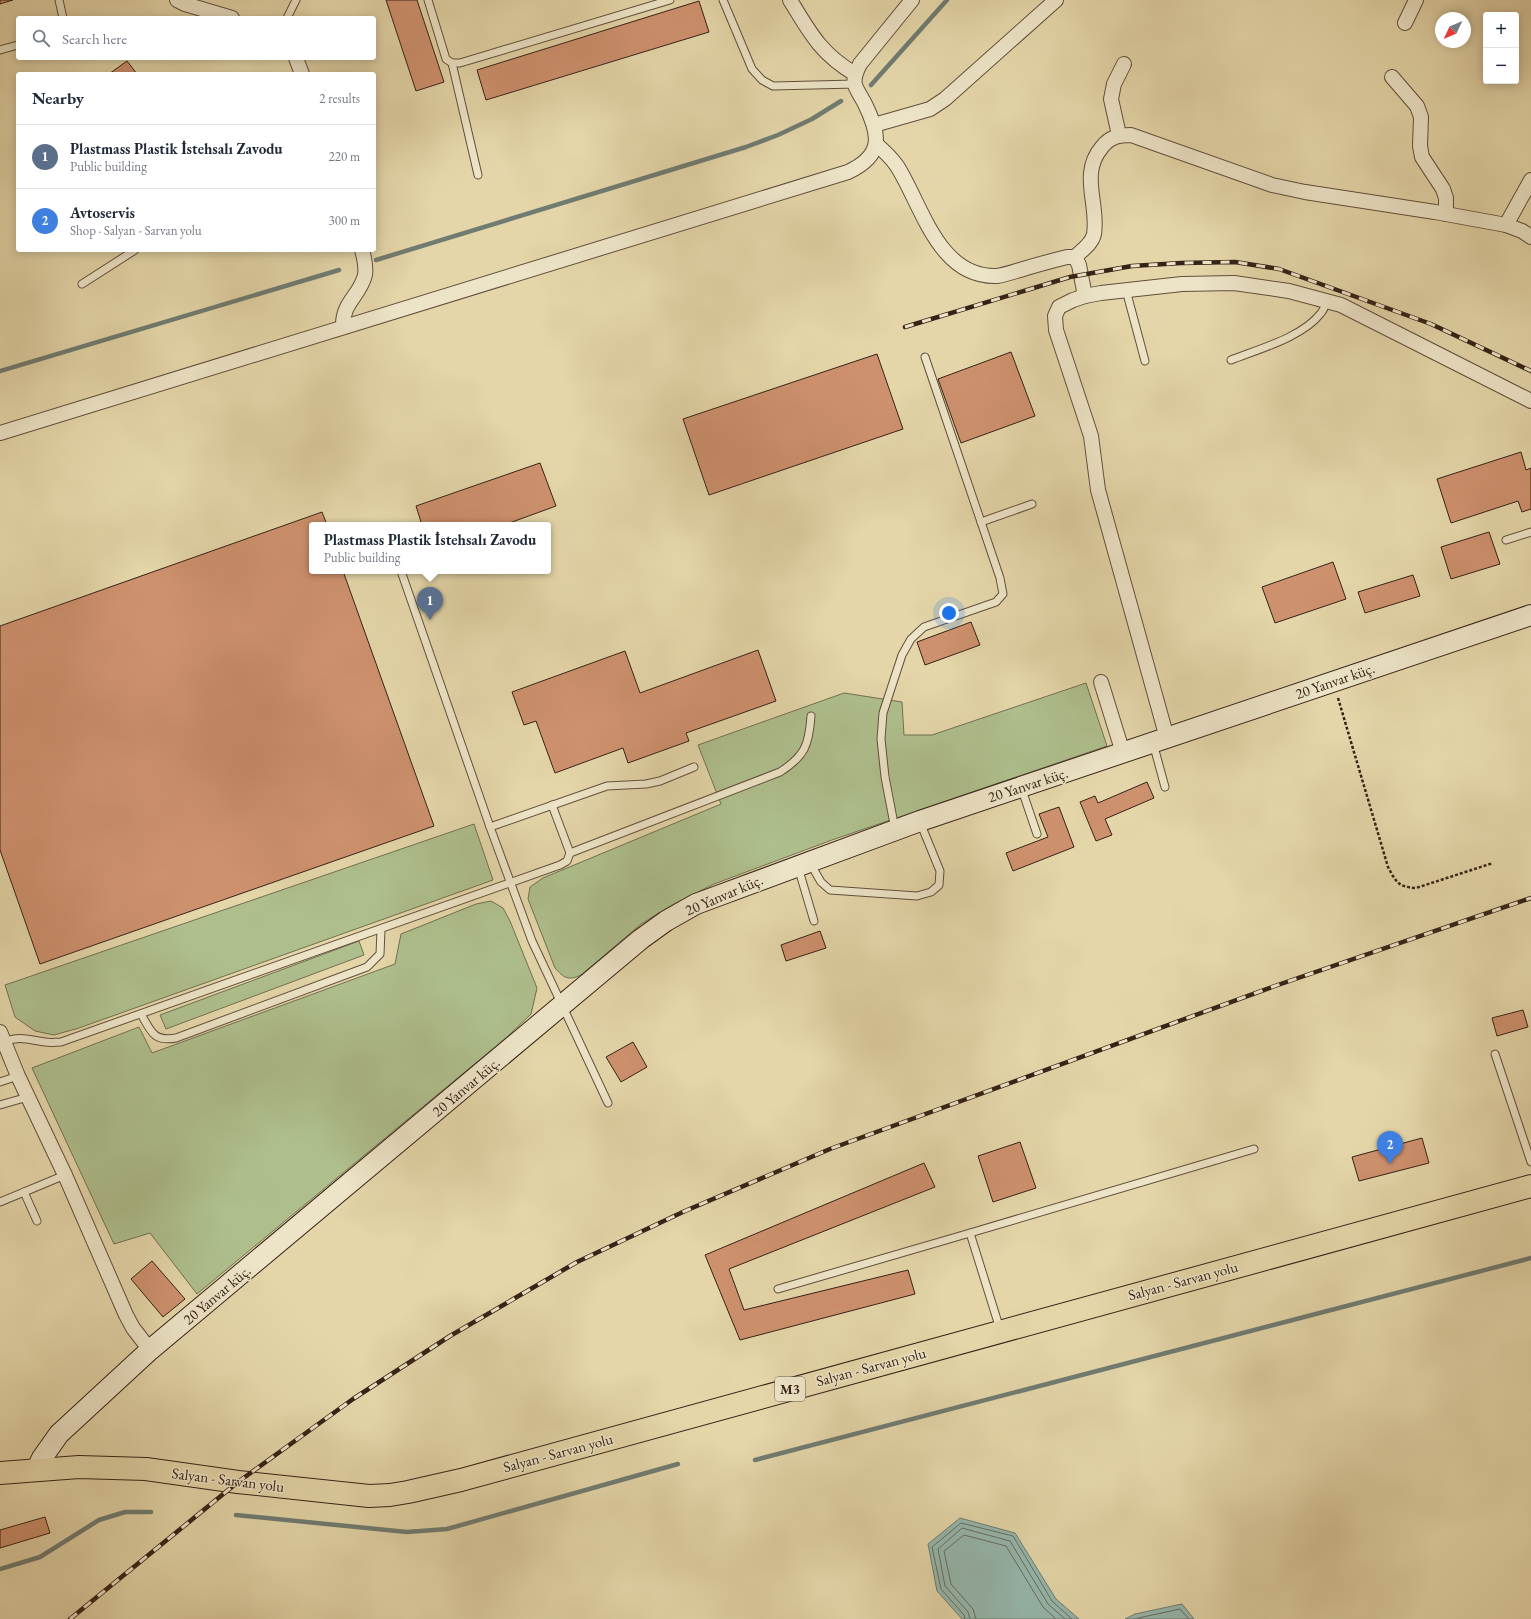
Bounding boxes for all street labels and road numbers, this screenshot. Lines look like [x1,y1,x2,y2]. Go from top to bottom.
street label: 20 Yanvar küç. [1293,658,1377,703]
street label: 20 Yanvar küç. [985,763,1070,806]
street label: 20 Yanvar küç. [682,870,766,919]
street label: 20 Yanvar küç. [428,1053,504,1121]
street label: Salyan - Sarvan yolu [1126,1257,1240,1304]
street label: 20 Yanvar küç. [179,1261,255,1329]
street label: Salyan - Sarvan yolu [814,1343,928,1390]
road number: M3 [775,1377,805,1401]
street label: Salyan - Sarvan yolu [501,1429,615,1476]
street label: Salyan - Sarvan yolu [171,1463,285,1496]

